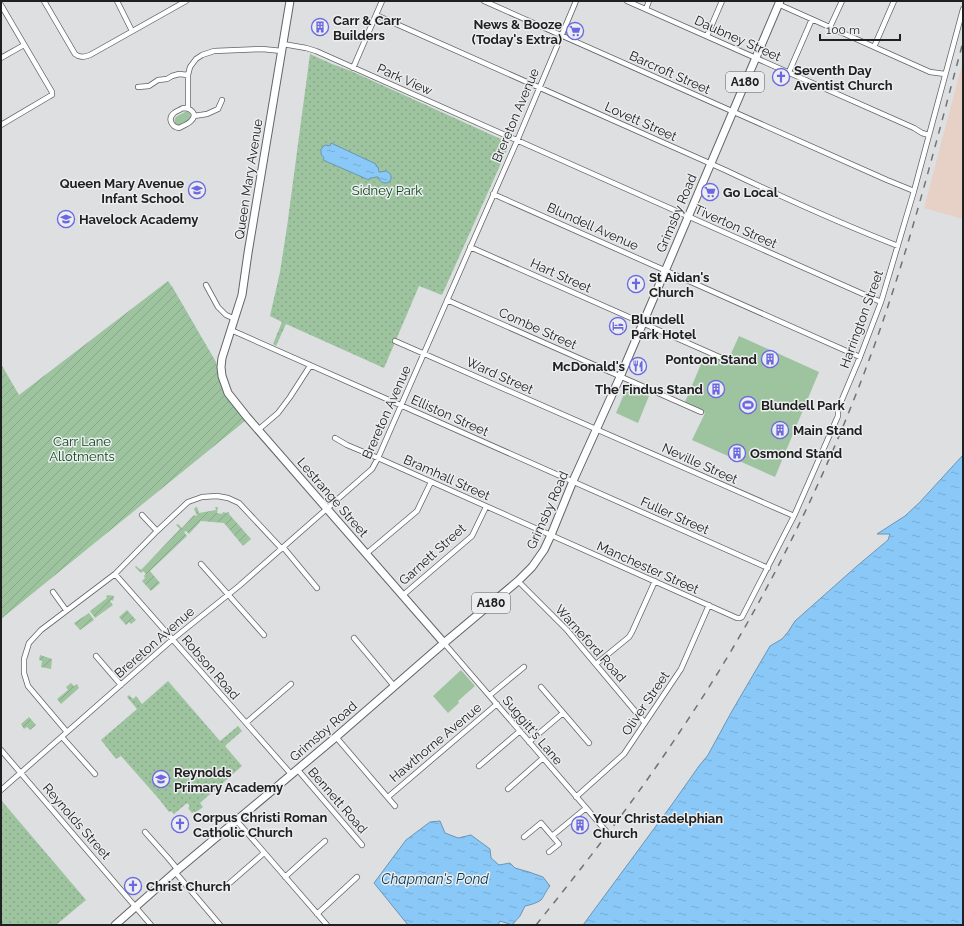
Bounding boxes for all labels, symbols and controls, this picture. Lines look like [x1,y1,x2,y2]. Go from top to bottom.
place label: Carr & Carr Builders [333,13,401,43]
street label: Daubney Street [692,13,784,65]
scale bar [820,16,900,42]
building icon: Carr & Carr Builders [310,17,330,37]
place label: News & Booze (Today's Extra) [472,17,562,47]
supermarket icon: News & Booze (Today's Extra) [565,21,585,41]
text: 100 m [826,23,860,37]
street label: Barcroft Street [627,48,713,97]
street label: Park View [375,61,435,99]
place label: Seventh Day Aventist Church [794,63,893,93]
street label: Brereton Avenue [489,66,542,164]
church icon: Seventh Day Aventist Church [771,67,791,87]
road number: A180 [726,72,764,92]
street label: Lovett Street [602,99,680,144]
street label: Queen Mary Avenue [232,117,265,240]
street label: Grimsby Road [653,172,700,255]
place label: Queen Mary Avenue Infant School [60,176,185,206]
school or university icon: Queen Mary Avenue Infant School [187,180,207,200]
supermarket icon: Go Local [700,182,720,202]
park label: Sidney Park [352,183,422,198]
place label: Go Local [723,185,779,200]
street label: Blundell Avenue [545,200,641,253]
street label: Tiverton Street [692,202,780,252]
school or university icon: Havelock Academy [56,209,76,229]
place label: Havelock Academy [79,212,198,227]
street label: Hart Street [528,255,594,296]
street label: Harrington Street [837,268,886,370]
place label: St Aidan's Church [649,270,710,300]
church icon: St Aidan's Church [626,274,646,294]
street label: Combe Street [497,305,580,353]
place label: Blundell Park Hotel [631,312,697,342]
hotel icon: Blundell Park Hotel [608,316,628,336]
building icon: Pontoon Stand [760,349,780,369]
place label: Pontoon Stand [665,352,757,367]
street label: Ward Street [464,354,536,397]
restaurant icon: McDonald's [628,356,648,376]
place label: McDonald's [552,359,626,374]
street label: Brereton Avenue [359,363,414,461]
building icon: The Findus Stand [706,379,726,399]
place label: The Findus Stand [595,382,703,397]
street label: Elliston Street [409,392,491,439]
sports icon: Blundell Park [738,395,758,415]
place label: Blundell Park [761,398,846,413]
building icon: Main Stand [770,420,790,440]
place label: Main Stand [793,423,862,438]
park label: Carr Lane Allotments [49,434,115,464]
street label: Neville Street [660,440,741,487]
building icon: Osmond Stand [727,443,747,463]
place label: Osmond Stand [750,446,842,461]
street label: Bramhall Street [401,452,493,503]
street label: Lestrange Street [294,455,371,540]
street label: Grimsby Road [524,469,571,552]
street label: Fuller Street [638,494,712,537]
street label: Garnett Street [396,520,469,588]
street label: Manchester Street [594,538,702,597]
road number: A180 [472,593,510,613]
street label: Warneford Road [552,602,629,685]
street label: Brereton Avenue [111,603,198,681]
street label: Robson Road [179,632,243,702]
street label: Oliver Street [618,668,673,738]
street label: Suggitt's Lane [500,693,566,768]
street label: Grimsby Road [287,698,360,765]
street label: Hawthorne Avenue [386,699,484,785]
street label: Bennett Road [305,764,370,836]
place label: Reynolds Primary Academy [174,765,283,795]
school or university icon: Reynolds Primary Academy [151,769,171,789]
street label: Reynolds Street [40,780,114,863]
place label: Corpus Christi Roman Catholic Church [193,810,327,840]
place label: Your Christadelphian Church [593,811,723,841]
church icon: Corpus Christi Roman Catholic Church [170,814,190,834]
building icon: Your Christadelphian Church [570,815,590,835]
water label: Chapman's Pond [381,871,489,887]
church icon: Christ Church [123,876,143,896]
place label: Christ Church [146,879,231,894]

